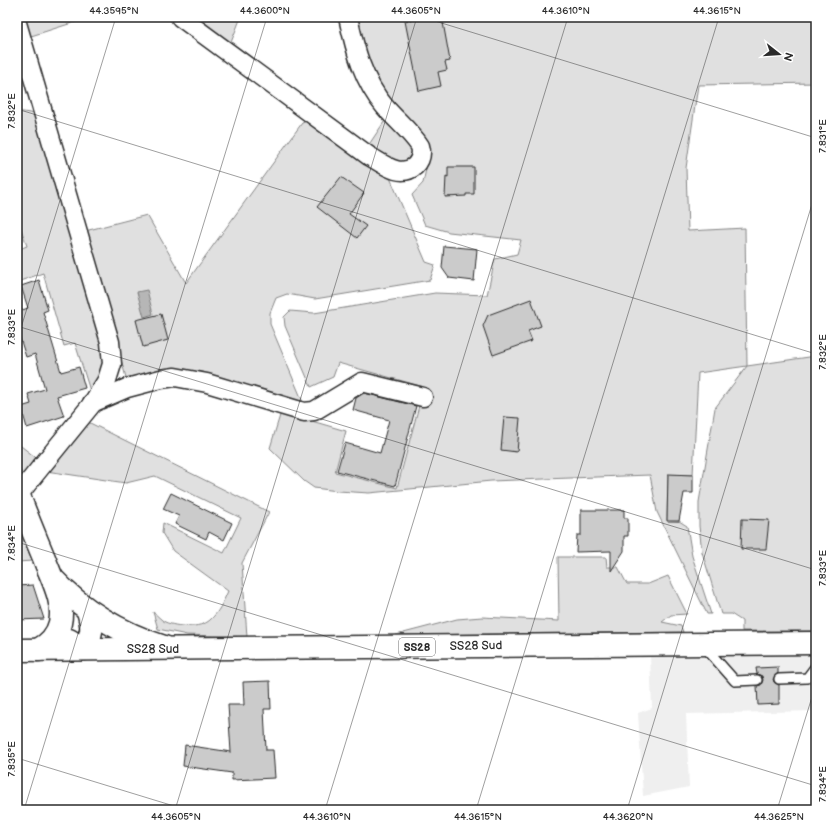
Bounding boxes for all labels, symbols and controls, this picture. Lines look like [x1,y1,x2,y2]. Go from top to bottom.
text: 44.3595°N [89,5,139,17]
text: 44.3600°N [240,5,290,17]
text: 44.3605°N [391,5,441,17]
text: 44.3610°N [542,5,590,17]
text: 44.3615°N [693,5,741,17]
north arrow [759,34,799,74]
text: N [781,51,796,63]
text: 7.832°E [6,93,18,129]
text: 7.831°E [817,119,829,153]
text: 7.833°E [6,309,18,345]
text: 7.832°E [817,334,829,370]
text: 7.834°E [6,525,18,561]
text: 7.833°E [817,550,829,586]
road number: SS28 [399,638,435,656]
street label: SS28 Sud [450,638,502,654]
street label: SS28 Sud [127,642,179,657]
text: 7.835°E [6,741,18,777]
text: 7.834°E [817,766,829,802]
text: 44.3605°N [151,811,201,823]
text: 44.3610°N [303,811,351,823]
text: 44.3615°N [454,811,502,823]
text: 44.3620°N [603,811,653,823]
text: 44.3625°N [754,811,804,823]

